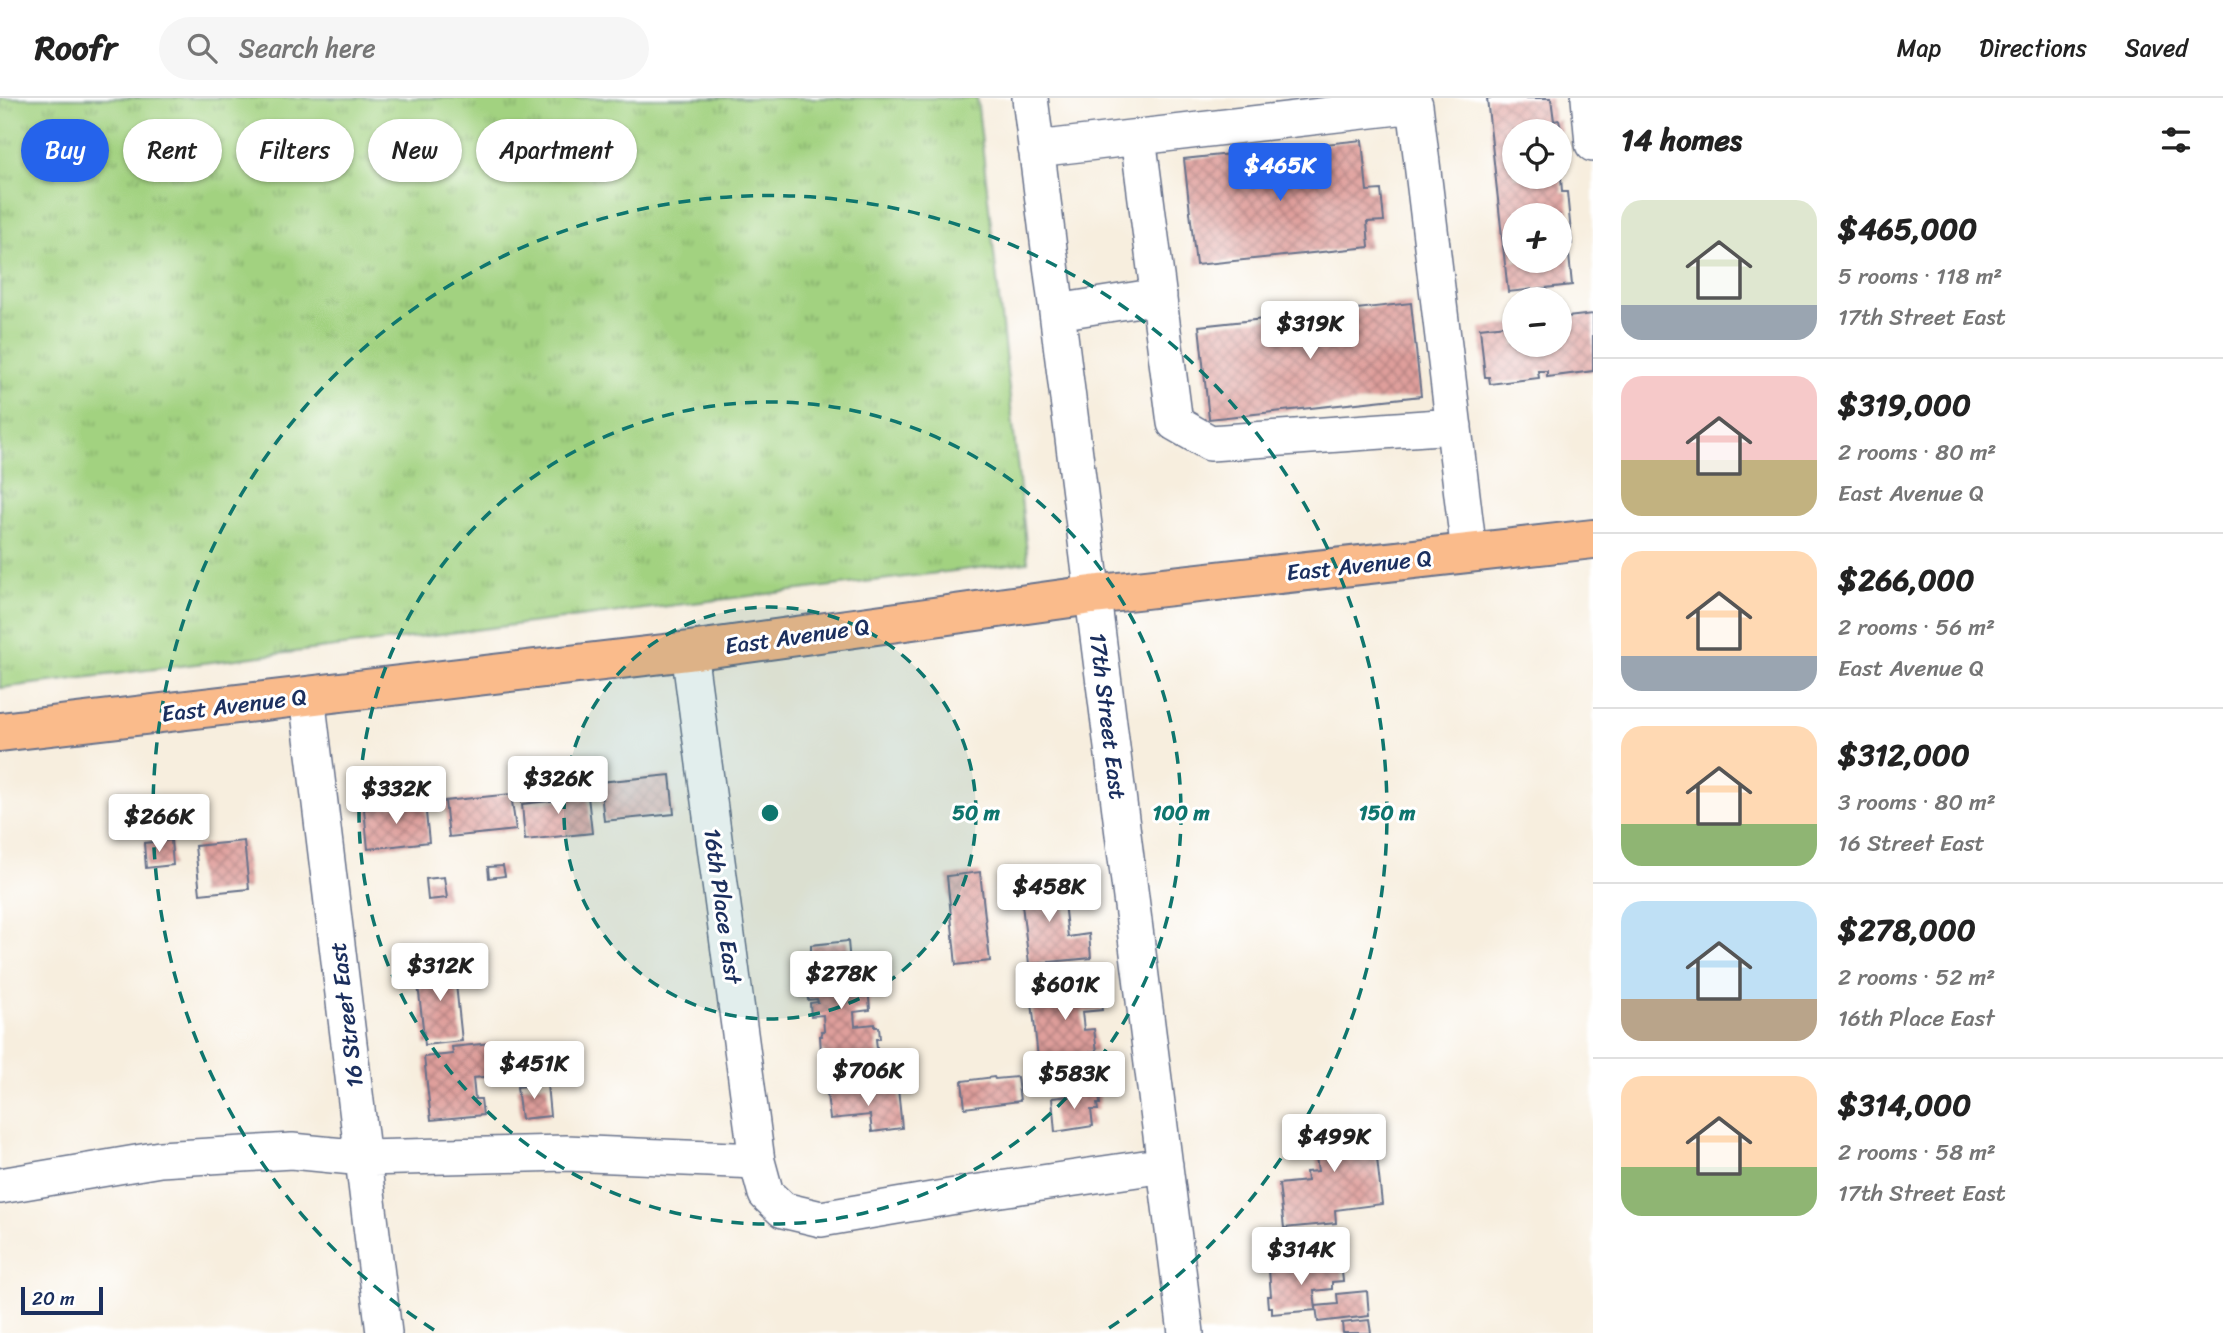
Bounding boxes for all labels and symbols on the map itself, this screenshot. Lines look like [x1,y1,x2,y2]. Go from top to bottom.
pin: $465K [1231,144,1329,203]
pin: $319K [1261,302,1359,361]
street label: East Avenue Q [1284,537,1434,594]
street label: East Avenue Q [722,606,872,667]
street label: 17th Street East [1077,630,1138,802]
street label: East Avenue Q [159,676,309,735]
pin: $326K [509,756,607,816]
pin: $332K [347,766,445,826]
pin: $266K [110,794,208,854]
text: 50 m [952,794,1001,832]
text: 100 m [1152,794,1210,832]
text: 150 m [1359,794,1416,832]
centre of rings [758,801,782,825]
street label: 16th Place East [691,826,754,988]
pin: $458K [1000,864,1098,924]
street label: 16 Street East [317,940,376,1090]
pin: $312K [391,944,489,1003]
pin: $278K [792,951,890,1011]
pin: $601K [1016,962,1114,1022]
pin: $451K [485,1042,583,1101]
pin: $706K [819,1048,917,1108]
pin: $583K [1025,1052,1123,1111]
pin: $499K [1285,1114,1383,1174]
pin: $314K [1252,1228,1350,1287]
scale bar [21,1284,103,1316]

